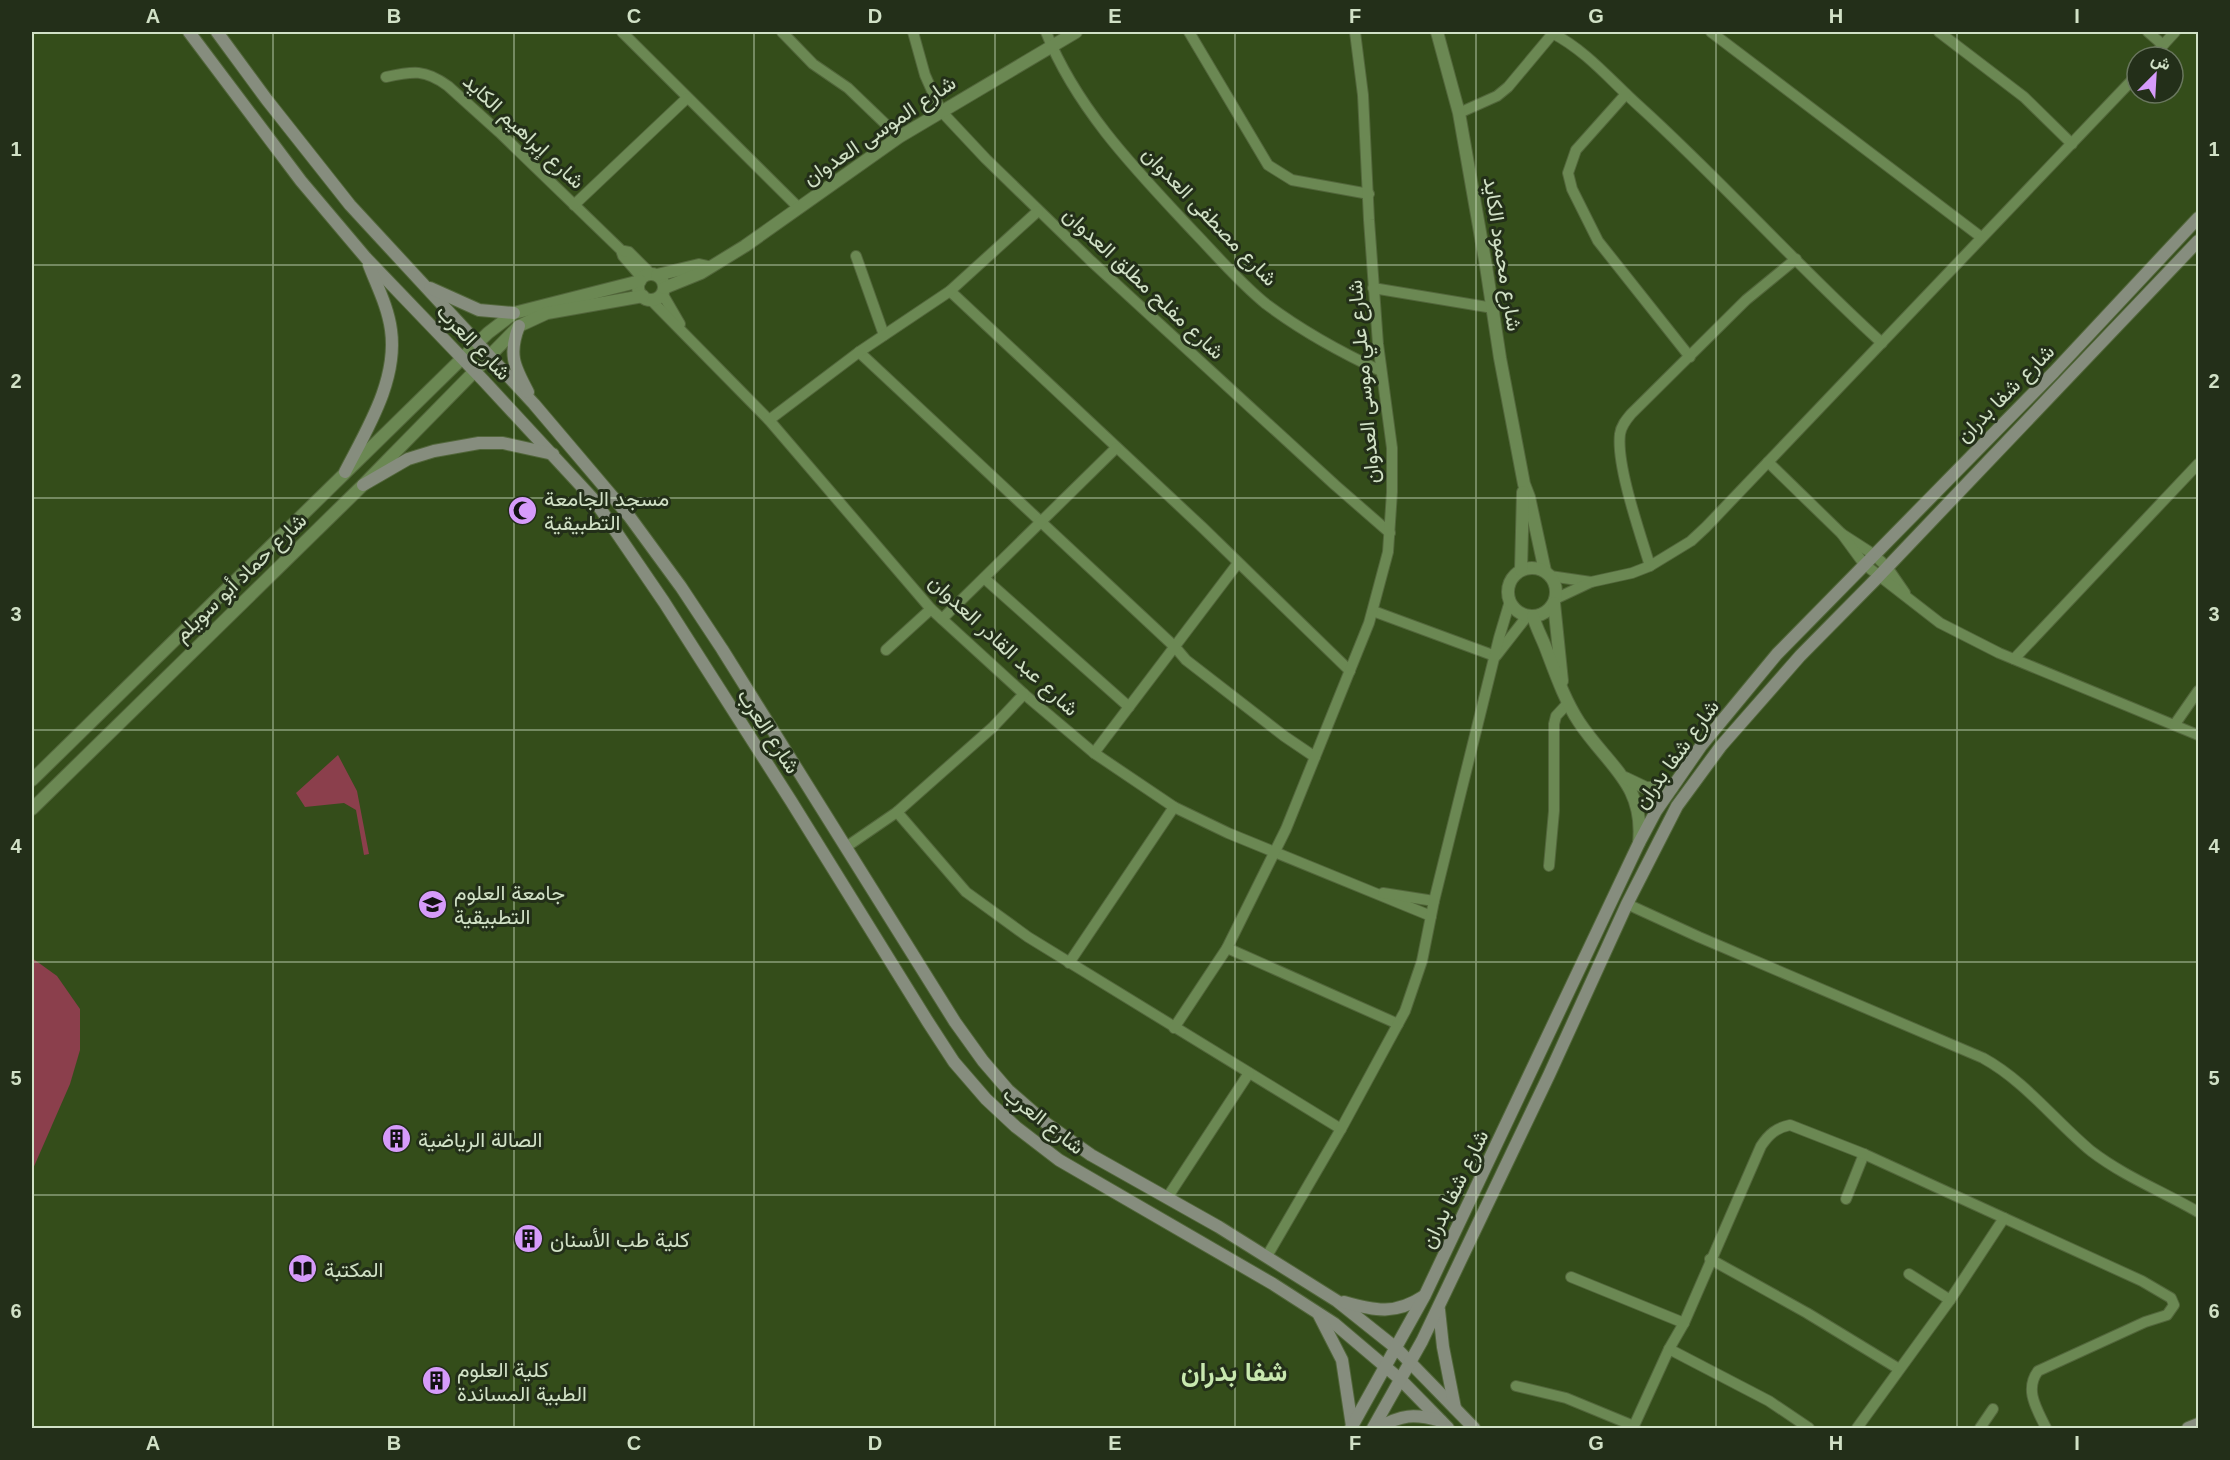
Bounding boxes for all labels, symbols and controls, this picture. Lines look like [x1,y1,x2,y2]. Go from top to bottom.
text: A [146,5,160,27]
text: B [387,5,401,27]
text: C [627,5,641,27]
text: D [868,5,882,27]
text: E [1108,5,1122,27]
text: F [1349,5,1361,27]
text: G [1588,5,1604,27]
text: H [1829,5,1843,27]
text: I [2074,5,2080,27]
north arrow [2125,45,2185,105]
text: ش [2148,50,2173,74]
street label: شارع إبراهيم الكايد [457,69,589,195]
street label: شارع الموسى العدوان [798,70,961,192]
text: 1 [10,138,22,160]
text: 1 [2208,138,2220,160]
street label: شارع مصطفى العدوان [1136,142,1282,292]
street label: شارع محمود الكايد [1476,175,1527,333]
street label: شارع مفلح مطلق العدوان [1057,202,1229,366]
street label: شارع علي موسى العدوان [1343,279,1389,485]
street label: شارع العرب [430,300,516,387]
street label: شارع شفا بدران [1951,339,2061,449]
text: 2 [10,370,22,392]
text: 2 [2208,370,2220,392]
place label: مسجد الجامعة التطبيقية [544,487,669,535]
mosque icon: مسجد الجامعة التطبيقية [507,494,539,526]
street label: شارع حماد أبو سويلم [169,508,313,648]
street label: شارع عبد القادر العدوان [923,570,1083,722]
text: 3 [10,603,22,625]
text: 3 [2208,603,2220,625]
street label: شارع العرب [731,685,805,779]
street label: شارع شفا بدران [1629,695,1726,815]
text: 4 [10,835,22,857]
text: 4 [2208,835,2220,857]
place label: جامعة العلوم التطبيقية [454,881,565,929]
school or university icon: جامعة العلوم التطبيقية [417,888,449,920]
text: 5 [10,1067,22,1089]
text: 5 [2208,1067,2220,1089]
street label: شارع العرب [997,1081,1089,1161]
building icon: الصالة الرياضية [381,1123,413,1155]
street label: شارع شفا بدران [1415,1126,1495,1253]
place label: الصالة الرياضية [418,1128,542,1153]
building icon: كلية طب الأسنان [513,1223,545,1255]
place label: كلية طب الأسنان [550,1228,690,1252]
library icon: المكتبة [287,1253,319,1285]
place label: المكتبة [324,1258,383,1282]
text: 6 [10,1300,22,1322]
text: 6 [2208,1300,2220,1322]
district label: شفا بدران [1181,1357,1287,1389]
place label: كلية العلوم الطبية المساندة [457,1358,587,1406]
building icon: كلية العلوم الطبية المساندة [420,1365,452,1397]
text: A [146,1432,160,1454]
text: B [387,1432,401,1454]
text: C [627,1432,641,1454]
text: D [868,1432,882,1454]
text: E [1108,1432,1122,1454]
text: F [1349,1432,1361,1454]
text: G [1588,1432,1604,1454]
text: H [1829,1432,1843,1454]
text: I [2074,1432,2080,1454]

